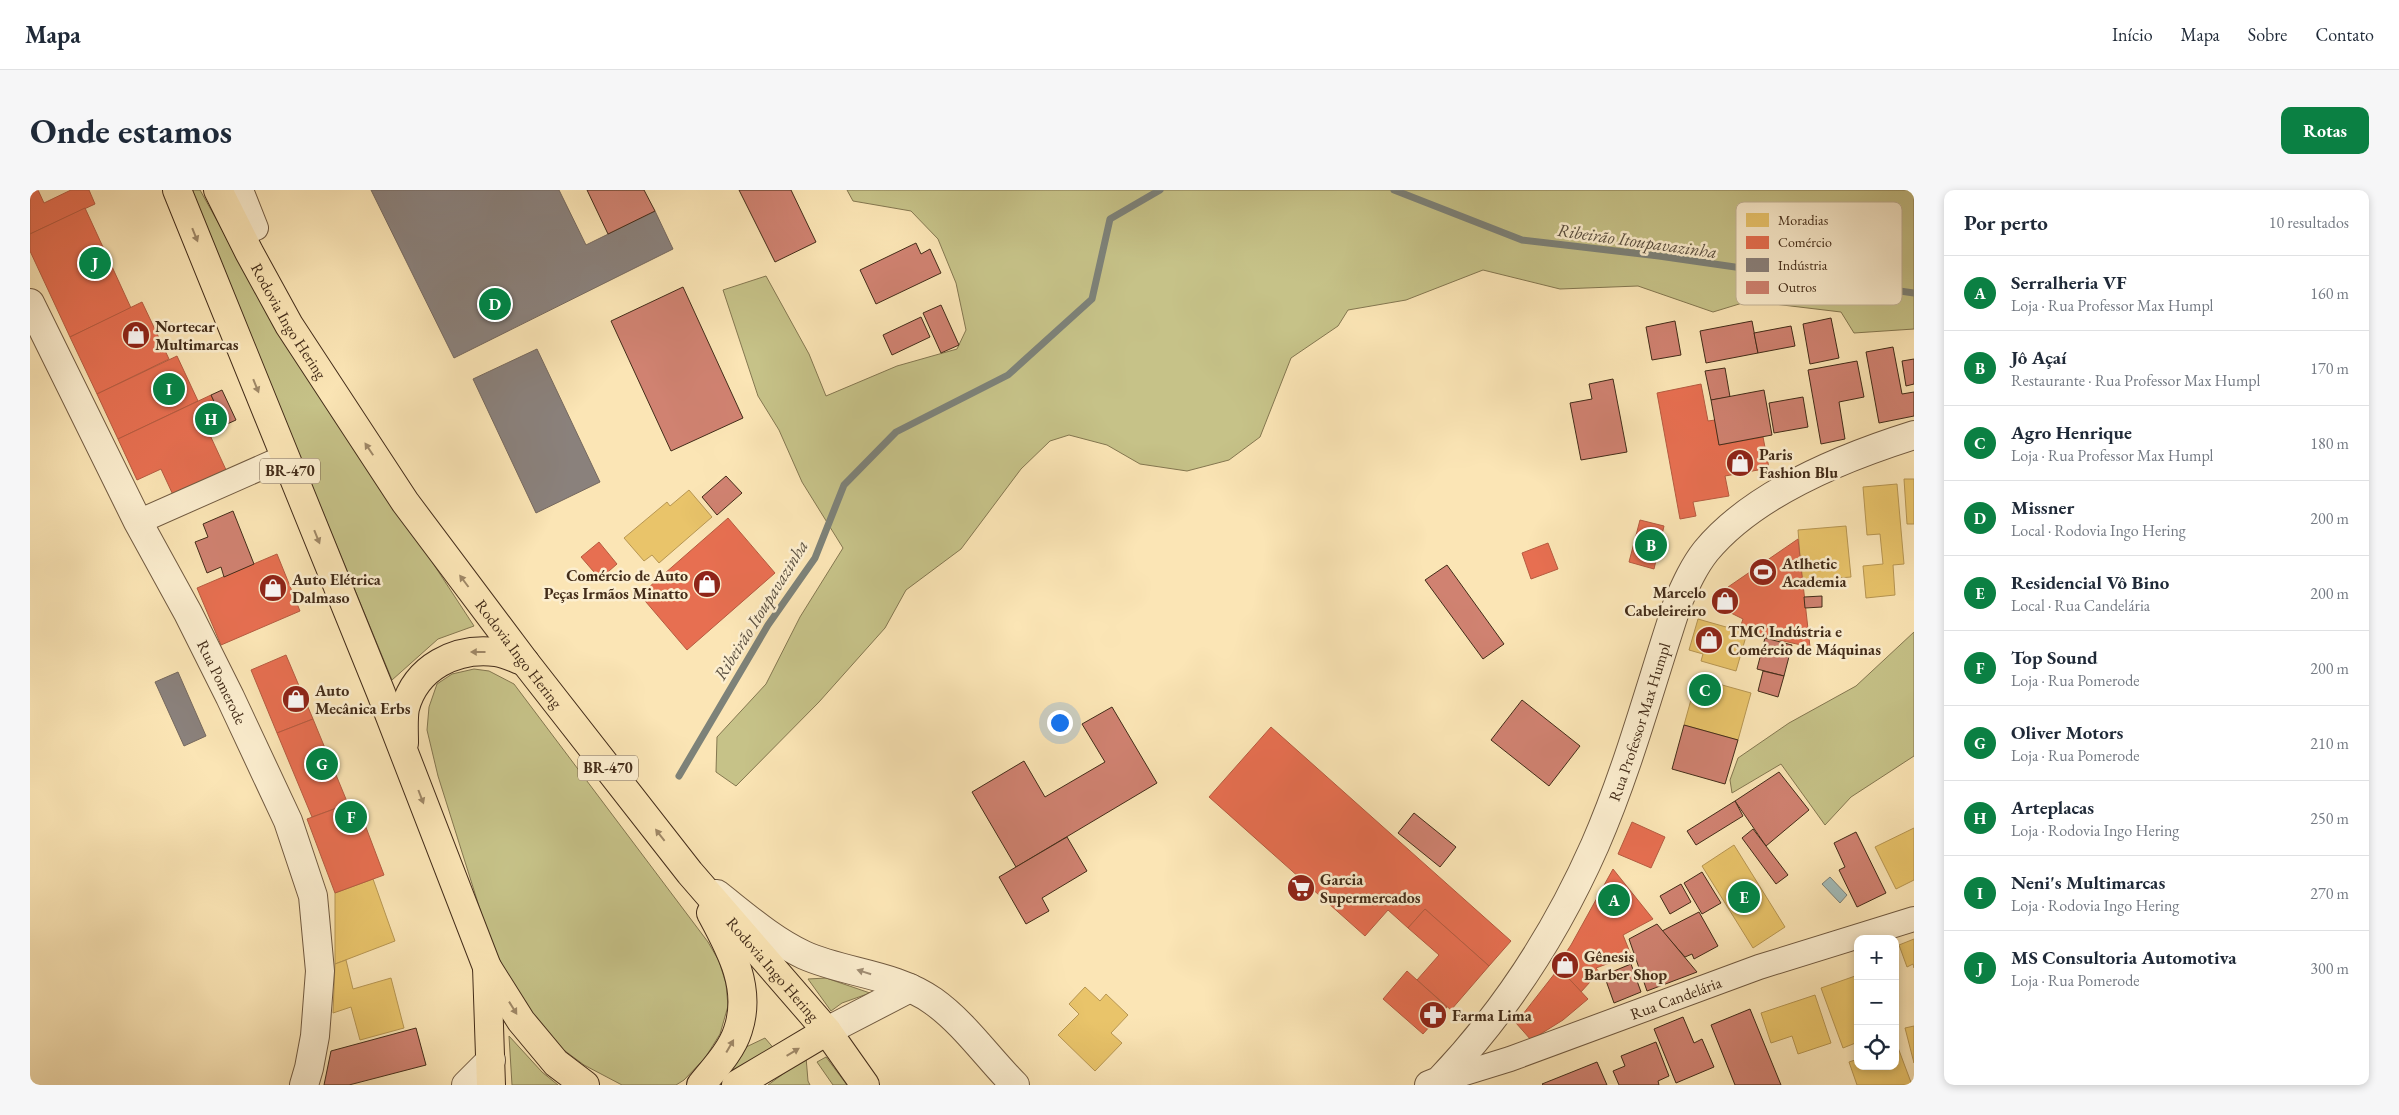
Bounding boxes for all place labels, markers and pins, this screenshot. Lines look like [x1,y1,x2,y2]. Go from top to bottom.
pin: J [79,244,111,282]
pin: D [479,285,511,323]
place label: Nortecar Multimarcas [155,316,239,355]
shop icon: Nortecar Multimarcas [121,320,151,350]
pin: I [153,370,185,408]
pin: H [195,400,227,438]
place label: Paris Fashion Blu [1759,444,1838,483]
shop icon: Paris Fashion Blu [1725,448,1755,478]
pin: B [1635,526,1667,564]
place label: Atlhetic Academia [1781,553,1847,592]
sports icon: Atlhetic Academia [1748,557,1778,587]
place label: Comércio de Auto Peças Irmãos Minatto [544,565,688,604]
place label: Auto Elétrica Dalmaso [291,569,382,608]
shop icon: Comércio de Auto Peças Irmãos Minatto [692,569,722,599]
shop icon: Auto Elétrica Dalmaso [258,573,288,603]
place label: Marcelo Cabeleireiro [1625,582,1706,621]
shop icon: Marcelo Cabeleireiro [1710,586,1740,616]
place label: TMC Indústria e Comércio de Máquinas [1728,621,1881,660]
shop icon: TMC Indústria e Comércio de Máquinas [1694,625,1724,655]
pin: C [1689,671,1721,709]
place label: Auto Mecânica Erbs [314,680,411,719]
shop icon: Auto Mecânica Erbs [281,684,311,714]
pin: G [306,745,338,783]
pin: F [335,798,367,836]
place label: Garcia Supermercados [1320,869,1421,908]
supermarket icon: Garcia Supermercados [1286,873,1316,903]
pin: E [1728,878,1760,916]
pin: A [1598,881,1630,919]
place label: Gênesis Barber Shop [1584,946,1667,985]
shop icon: Gênesis Barber Shop [1550,950,1580,980]
pharmacy icon: Farma Lima [1418,1000,1448,1030]
place label: Farma Lima [1452,1005,1533,1026]

